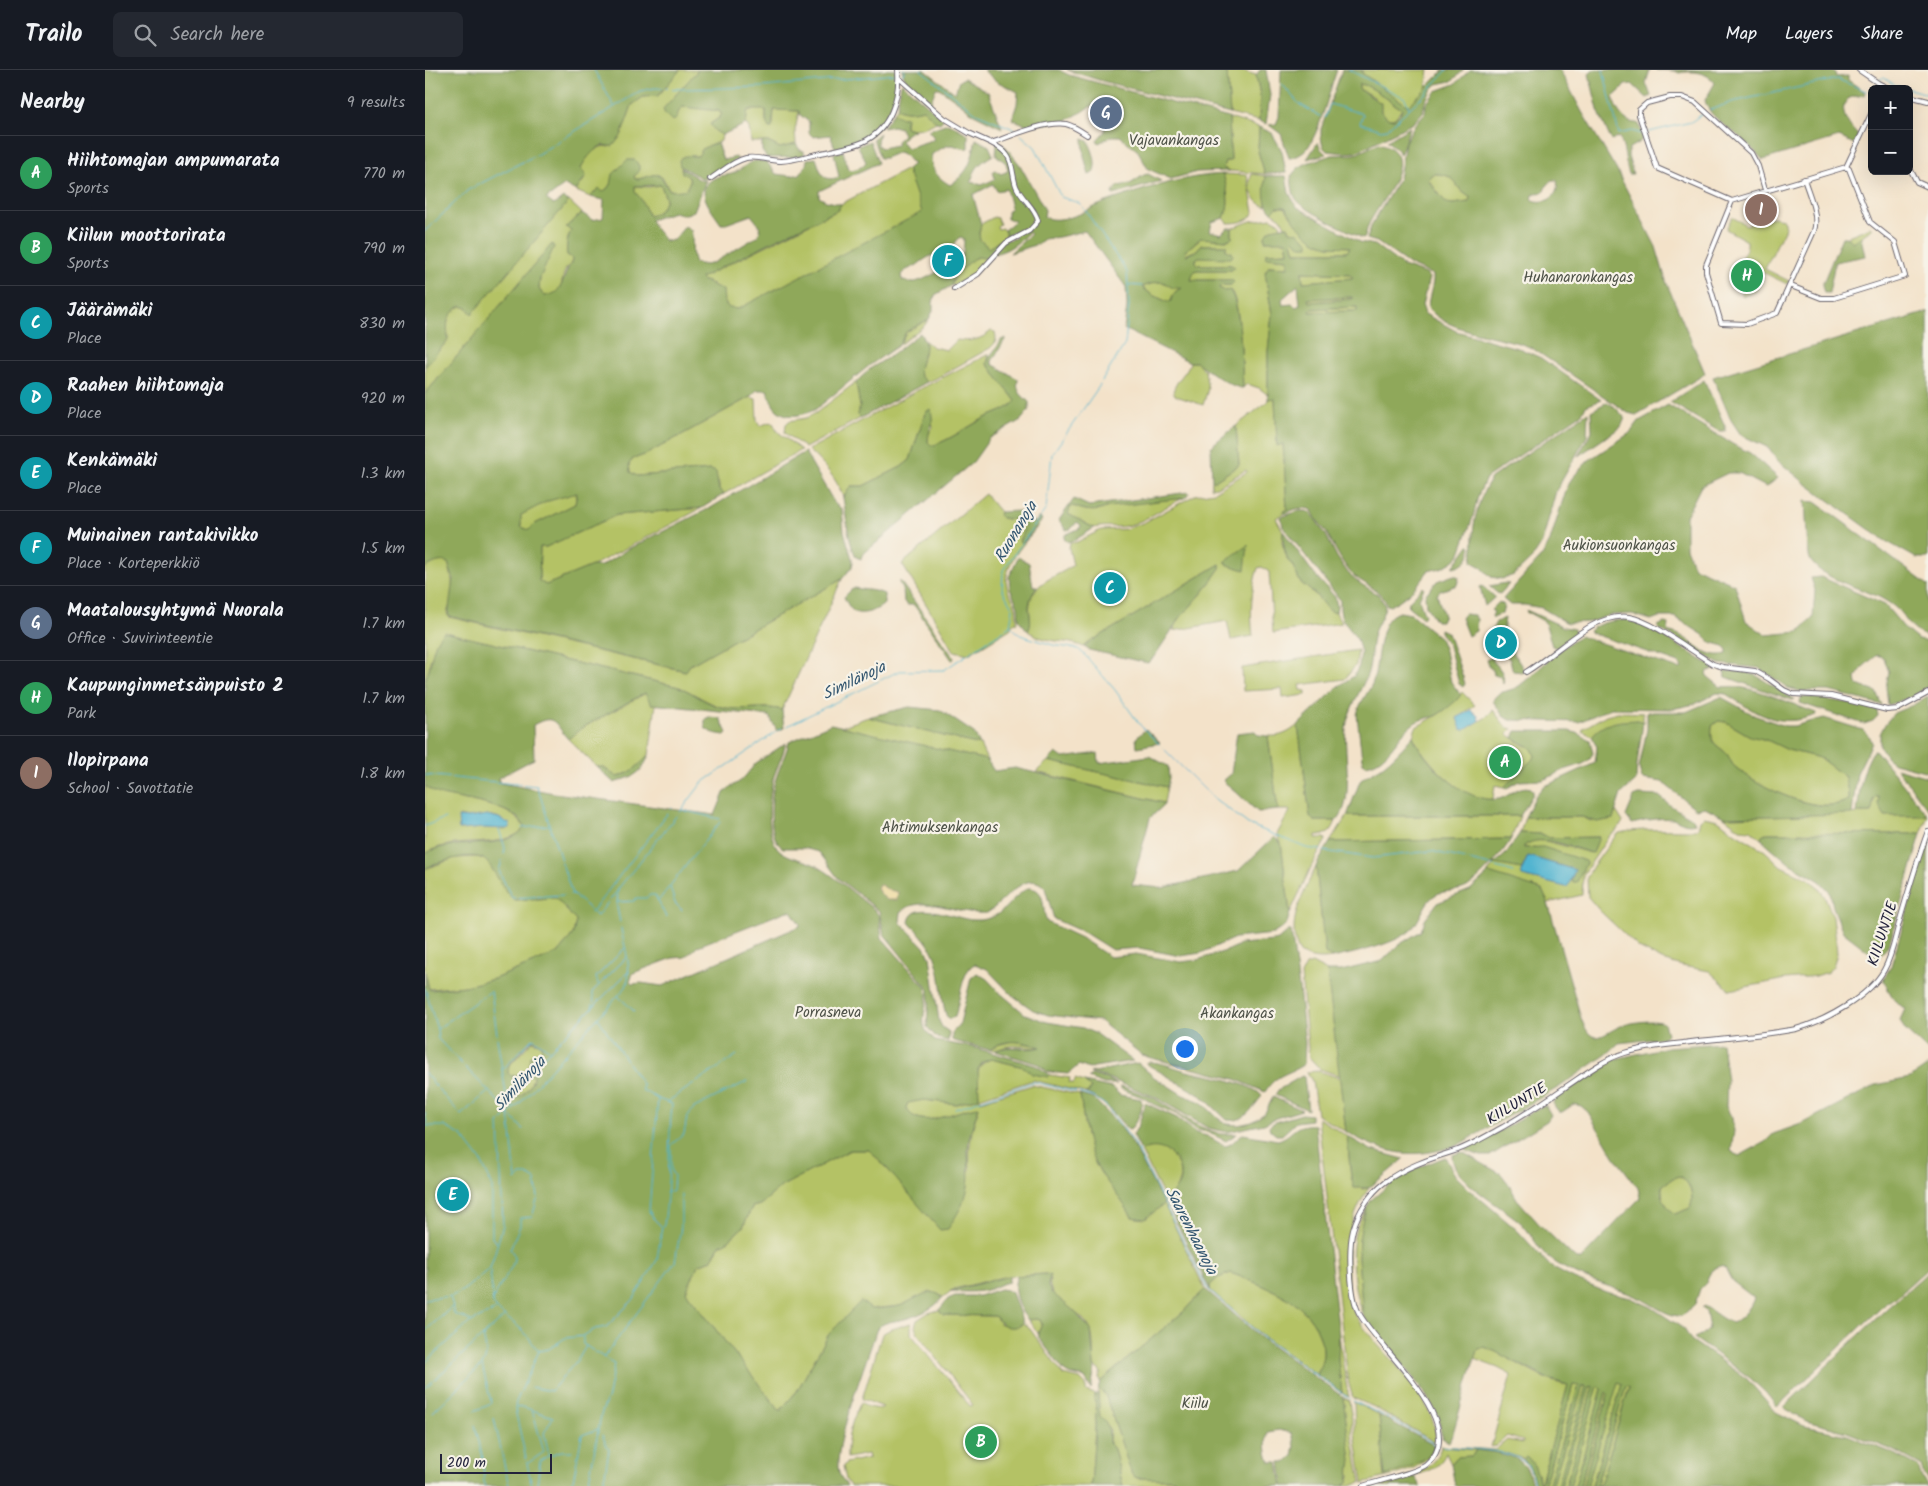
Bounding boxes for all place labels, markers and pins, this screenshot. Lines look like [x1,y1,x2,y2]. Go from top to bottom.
pin: G [1090,94,1122,132]
pin: I [1745,191,1777,229]
pin: F [932,242,964,280]
pin: H [1731,257,1763,295]
pin: C [1094,569,1126,607]
pin: D [1485,624,1517,662]
pin: A [1489,743,1521,781]
pin: E [437,1176,469,1214]
pin: B [965,1423,997,1461]

